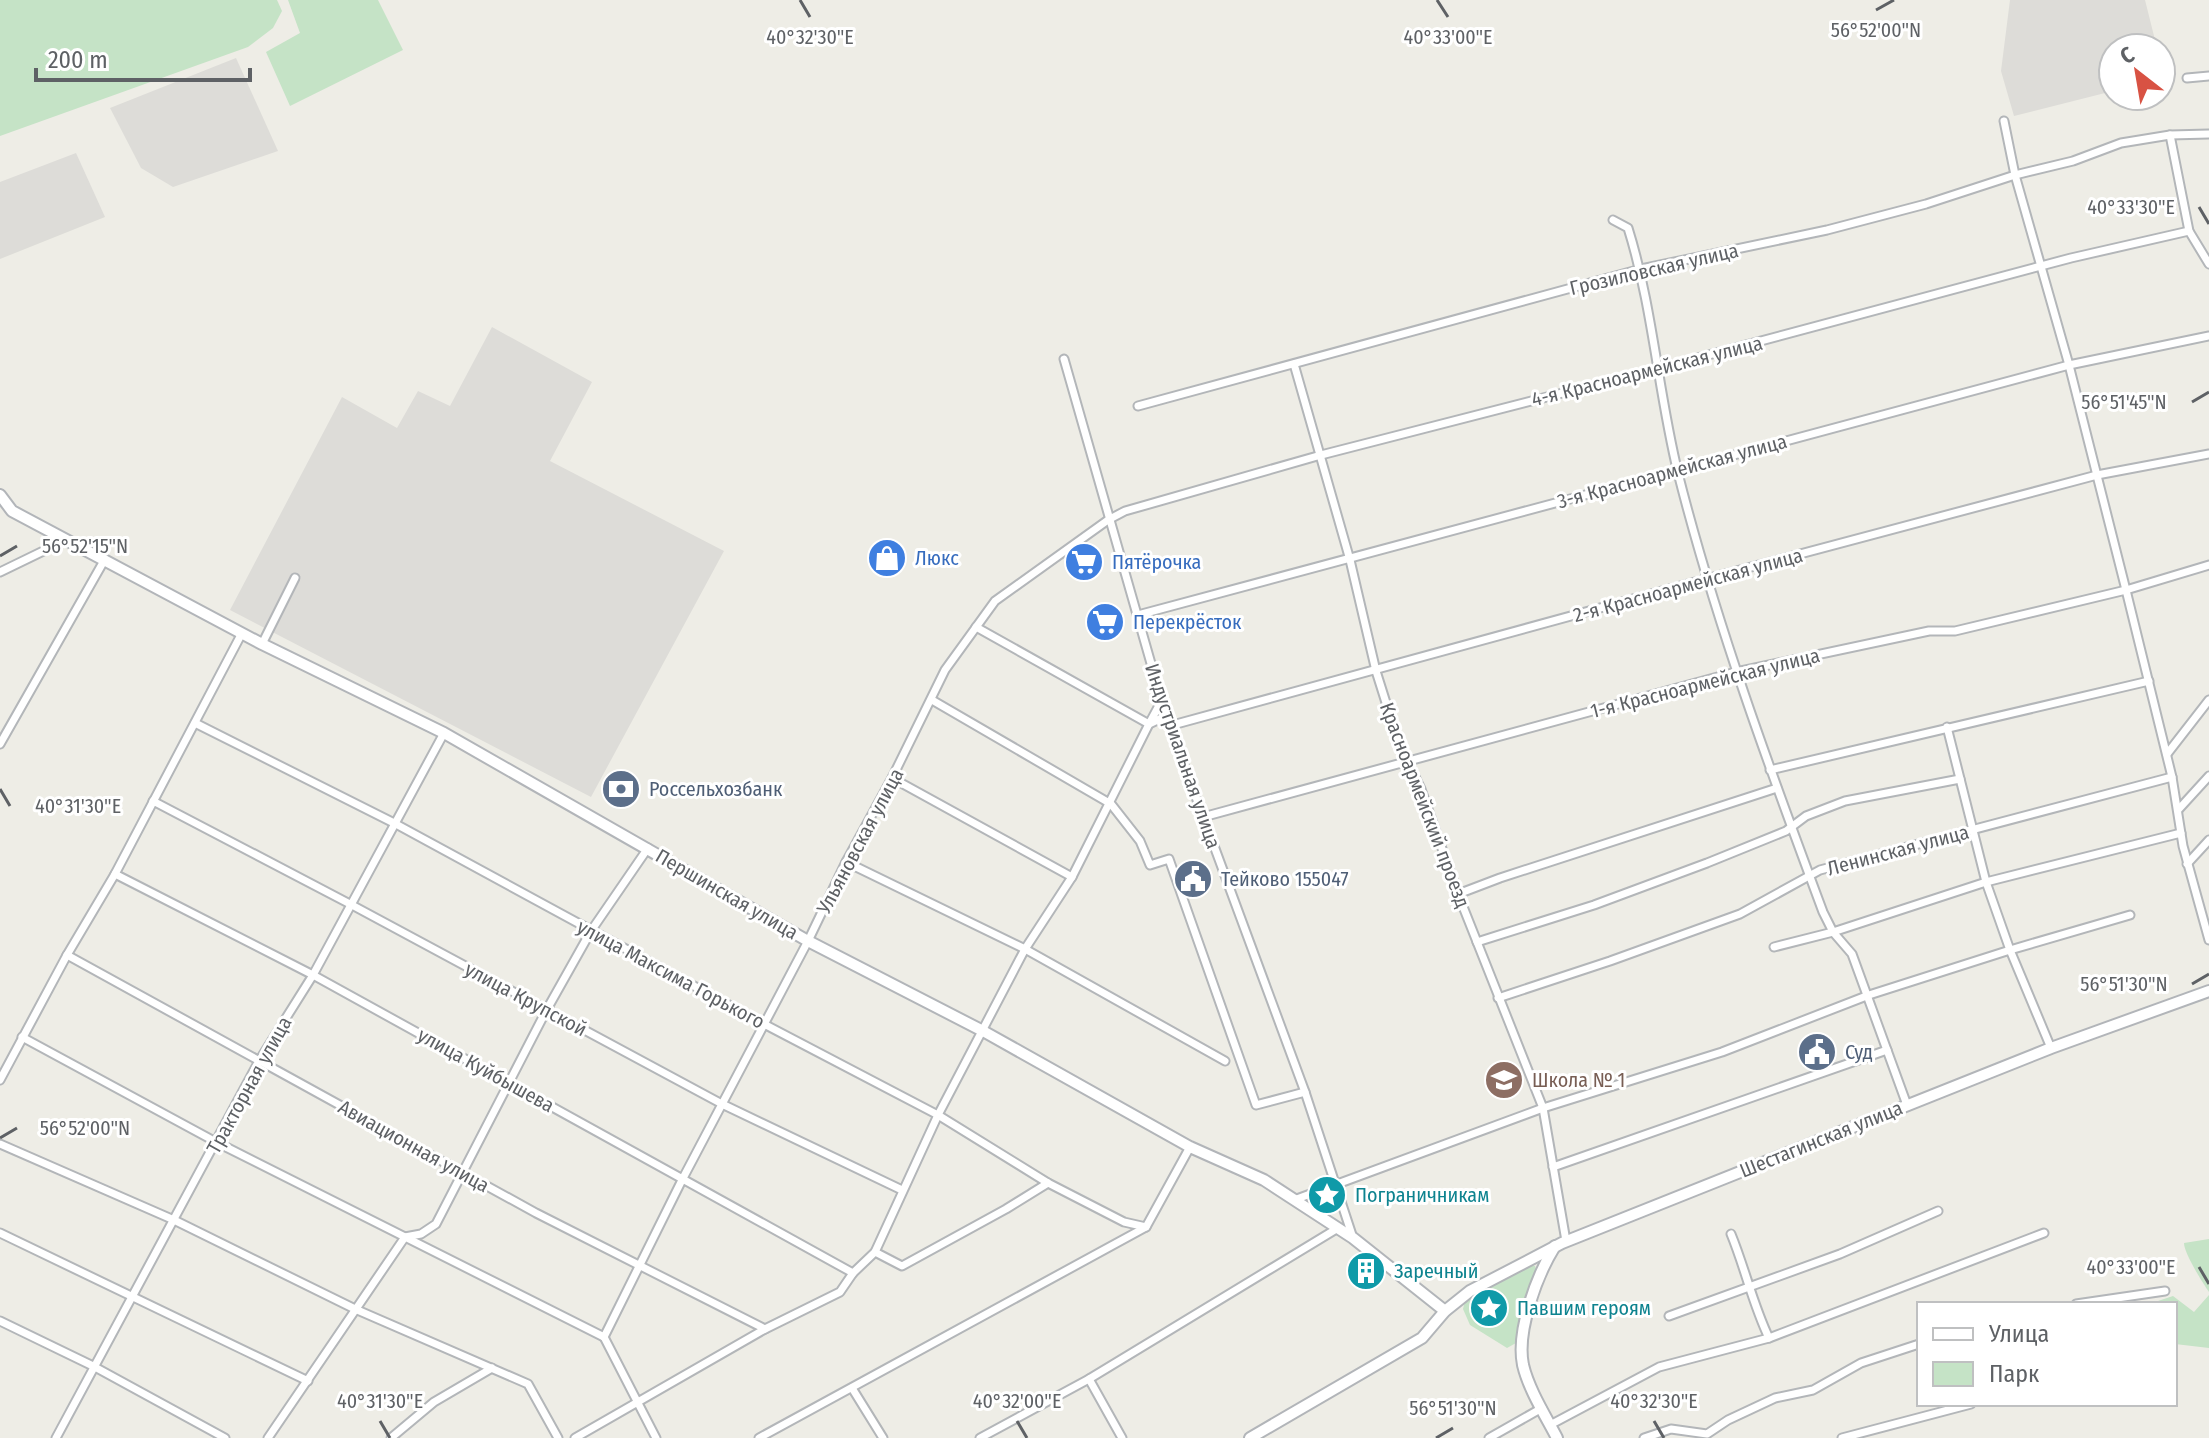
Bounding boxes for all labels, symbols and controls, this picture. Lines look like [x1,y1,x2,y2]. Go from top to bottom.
text: 56°52'00"N [1831,18,1921,42]
text: 40°32'30"E [766,25,854,49]
text: 40°33'00"E [1404,25,1492,49]
scale bar [36,32,250,82]
north arrow [2097,32,2177,112]
text: С [2115,41,2139,70]
text: 200 m [48,46,108,74]
text: 40°33'30"E [2087,195,2175,219]
street label: Грозиловская улица [1567,238,1741,300]
street label: 4-я Красноармейская улица [1529,331,1765,411]
text: 56°51'45"N [2081,390,2167,414]
street label: 3-я Красноармейская улица [1555,429,1789,513]
text: 56°52'15"N [42,534,128,558]
shop icon: Люкс [866,537,908,579]
supermarket icon: Пятёрочка [1063,541,1105,583]
street label: 2-я Красноармейская улица [1571,543,1805,627]
place label: Люкс [915,546,959,570]
place label: Пятёрочка [1112,550,1201,574]
supermarket icon: Перекрёсток [1084,601,1126,643]
place label: Перекрёсток [1133,610,1242,634]
street label: 1-я Красноармейская улица [1588,643,1822,723]
street label: Индустриальная улица [1140,660,1226,852]
street label: Красноармейский проезд [1375,699,1475,911]
street label: Ульяновская улица [811,764,909,919]
bank icon: Россельхозбанк [600,768,642,810]
place label: Россельхозбанк [649,777,783,801]
text: 40°31'30"E [35,794,121,818]
street label: Ленинская улица [1824,820,1972,880]
street label: Першинская улица [652,843,802,945]
public building icon: Тейково 155047 [1172,858,1214,900]
place label: Тейково 155047 [1221,867,1349,891]
street label: улица Максима Горького [573,914,769,1034]
street label: улица Крупской [461,957,591,1041]
text: 56°51'30"N [2080,972,2168,996]
street label: Тракторная улица [201,1012,297,1158]
street label: улица Куйбышева [413,1023,559,1117]
public building icon: Суд [1796,1031,1838,1073]
place label: Суд [1845,1040,1873,1064]
school or university icon: Школа № 1 [1483,1059,1525,1101]
place label: Школа № 1 [1532,1068,1625,1092]
street label: Авиационная улица [334,1095,494,1197]
street label: Шестагинская улица [1736,1095,1906,1183]
text: 56°52'00"N [40,1116,130,1140]
place icon: Пограничникам [1306,1174,1348,1216]
place label: Пограничникам [1355,1183,1489,1207]
building icon: Заречный [1345,1250,1387,1292]
text: 40°33'00"E [2087,1255,2175,1279]
place label: Заречный [1394,1259,1478,1283]
place icon: Павшим героям [1468,1287,1510,1329]
place label: Павшим героям [1517,1296,1651,1320]
legend [1917,1302,2177,1406]
text: Улица [1988,1320,2049,1348]
text: Парк [1989,1360,2040,1388]
text: 40°31'30"E [337,1389,423,1413]
text: 40°32'00"E [973,1389,1061,1413]
text: 40°32'30"E [1610,1389,1698,1413]
text: 56°51'30"N [1409,1396,1497,1420]

